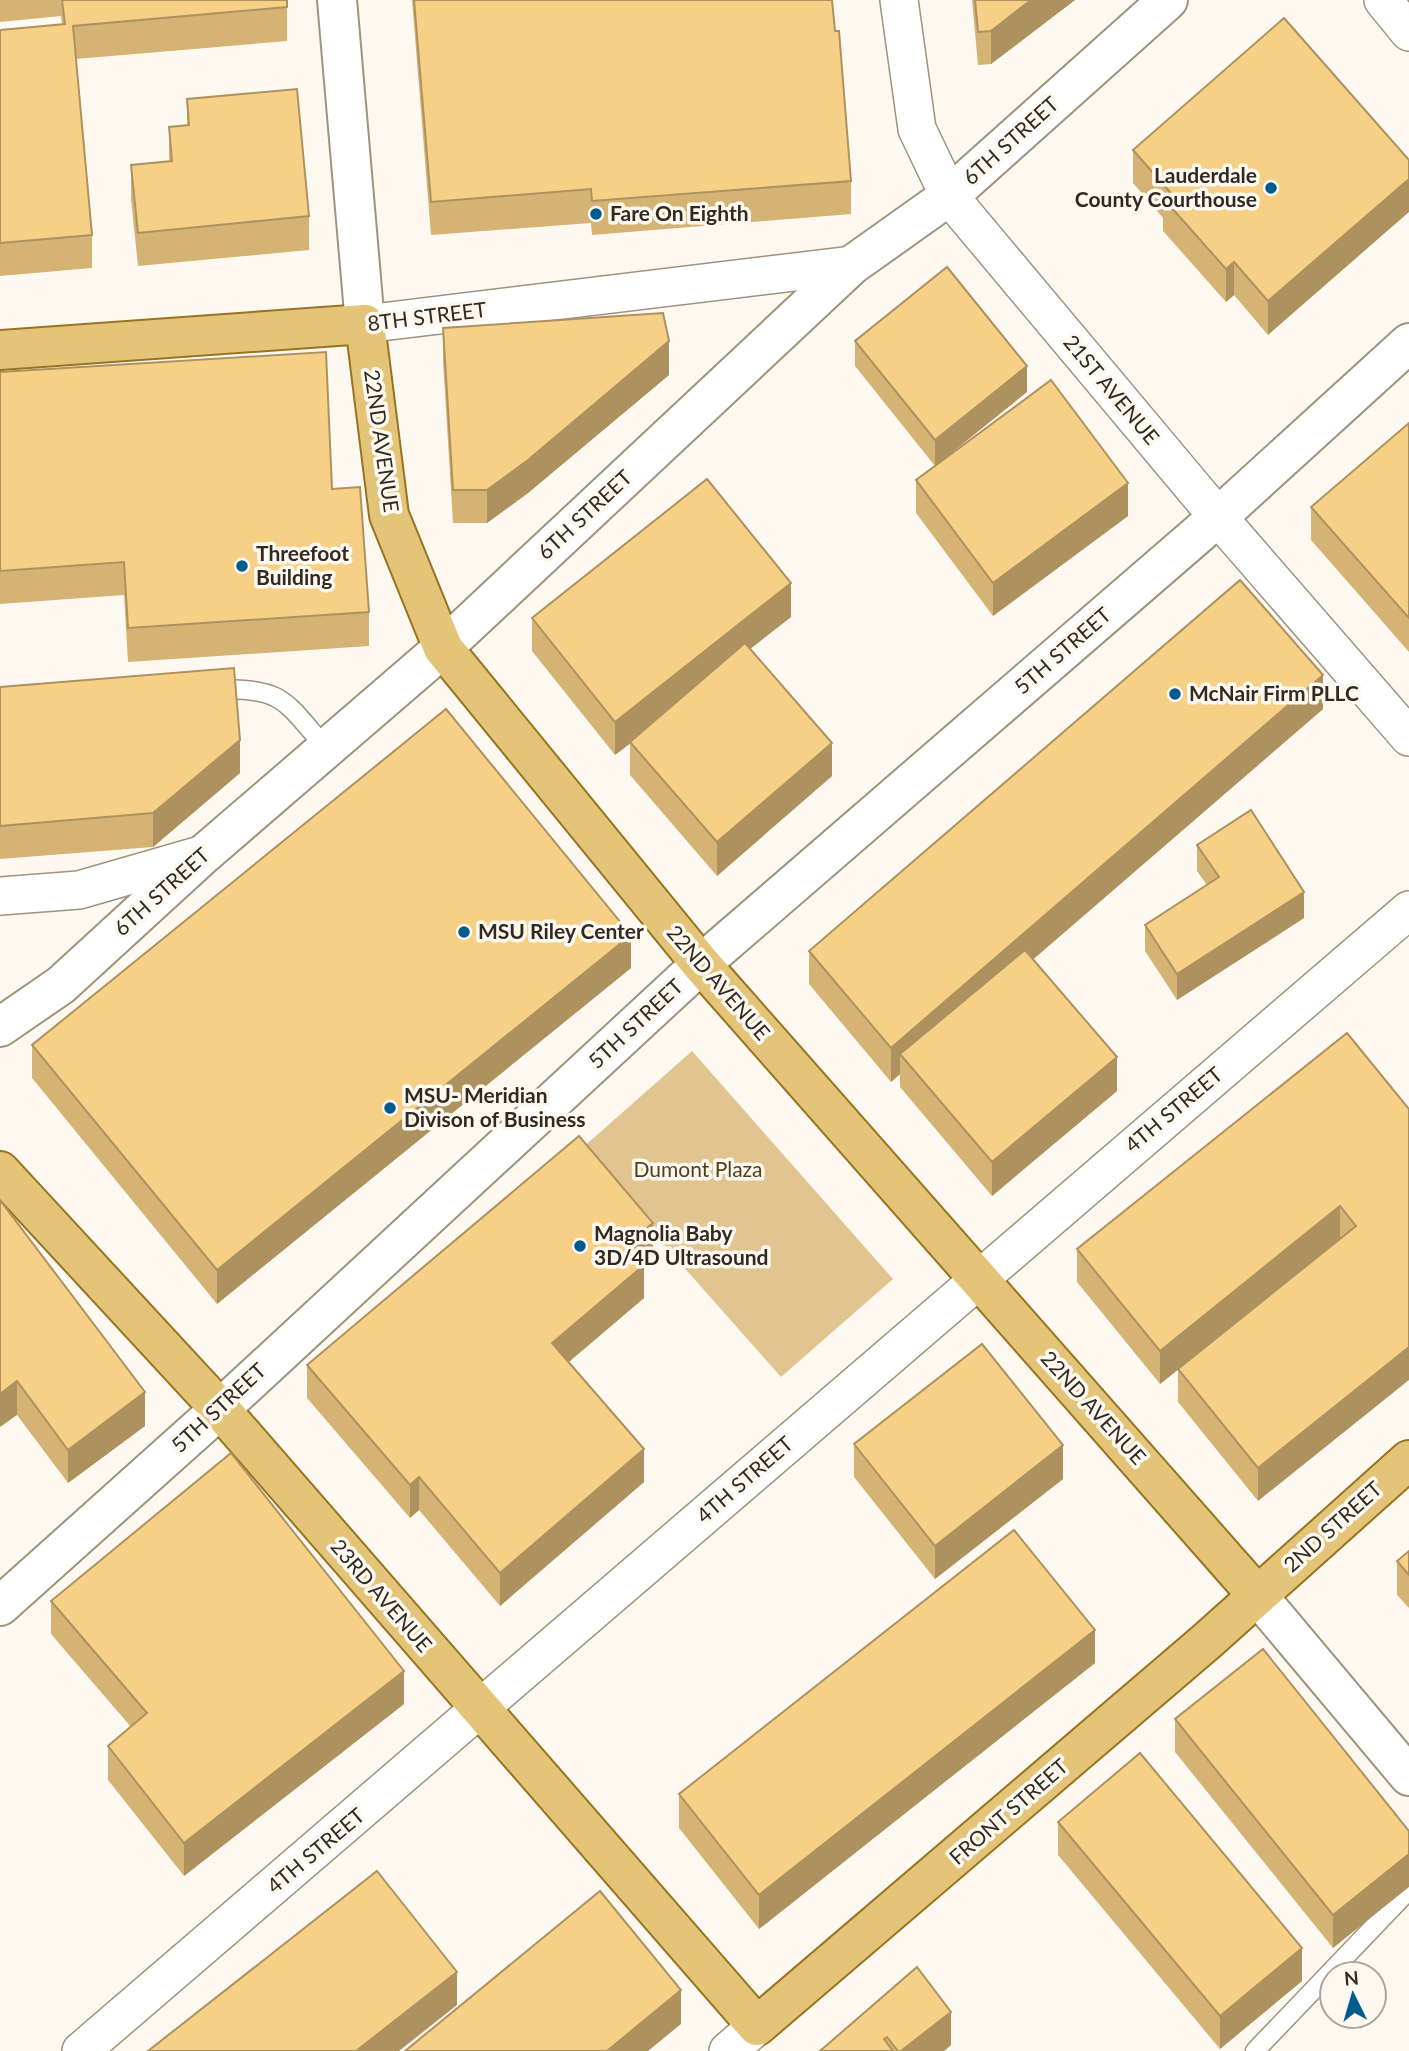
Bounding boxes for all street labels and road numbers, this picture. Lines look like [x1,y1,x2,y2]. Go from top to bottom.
street label: 6TH STREET [957,90,1063,189]
street label: 8TH STREET [366,296,488,335]
street label: 21ST AVENUE [1059,329,1165,449]
street label: 22ND AVENUE [360,368,405,514]
street label: 6TH STREET [532,464,637,564]
street label: 5TH STREET [1009,601,1116,699]
street label: 6TH STREET [108,841,214,940]
street label: 22ND AVENUE [662,919,776,1045]
street label: 5TH STREET [583,973,688,1073]
street label: 4TH STREET [1119,1060,1227,1157]
street label: 22ND AVENUE [1037,1345,1152,1469]
street label: 5TH STREET [166,1357,271,1457]
street label: 4TH STREET [691,1430,798,1528]
street label: 2ND STREET [1278,1475,1387,1576]
street label: 23RD AVENUE [326,1534,438,1657]
street label: FRONT STREET [944,1752,1073,1869]
street label: 4TH STREET [261,1801,369,1898]

